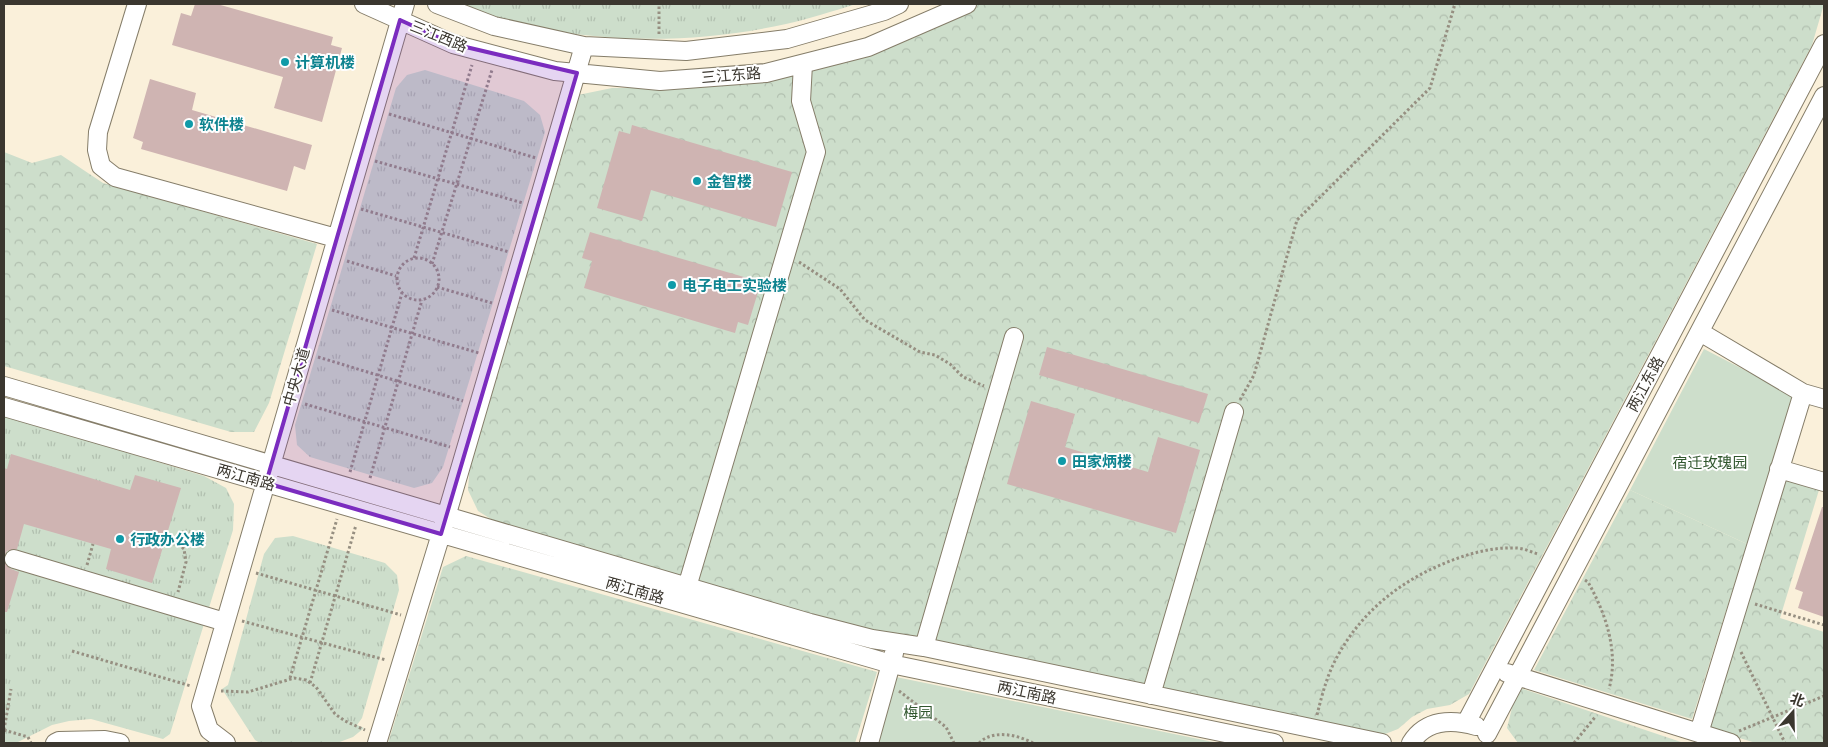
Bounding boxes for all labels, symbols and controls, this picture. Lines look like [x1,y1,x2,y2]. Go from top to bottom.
street label: 三江西路 [408,16,470,56]
place label: 计算机楼 [295,53,355,72]
marker: 计算机楼 [279,56,291,68]
street label: 三江东路 [700,63,762,87]
place label: 软件楼 [199,115,244,134]
marker: 软件楼 [183,118,195,130]
place label: 金智楼 [707,172,752,191]
marker: 金智楼 [691,175,703,187]
place label: 电子电工实验楼 [682,276,787,295]
marker: 电子电工实验楼 [666,279,678,291]
street label: 中央大道 [279,346,313,408]
street label: 两江东路 [1623,353,1667,415]
place label: 田家炳楼 [1072,452,1132,471]
park label: 宿迁玫瑰园 [1672,453,1748,472]
marker: 田家炳楼 [1056,455,1068,467]
street label: 两江南路 [215,460,277,494]
place label: 行政办公楼 [130,530,205,549]
marker: 行政办公楼 [114,533,126,545]
street label: 两江南路 [604,573,666,607]
street label: 两江南路 [996,676,1058,708]
north arrow [1768,687,1818,737]
text: 北 [1788,689,1807,710]
park label: 梅园 [903,703,933,722]

